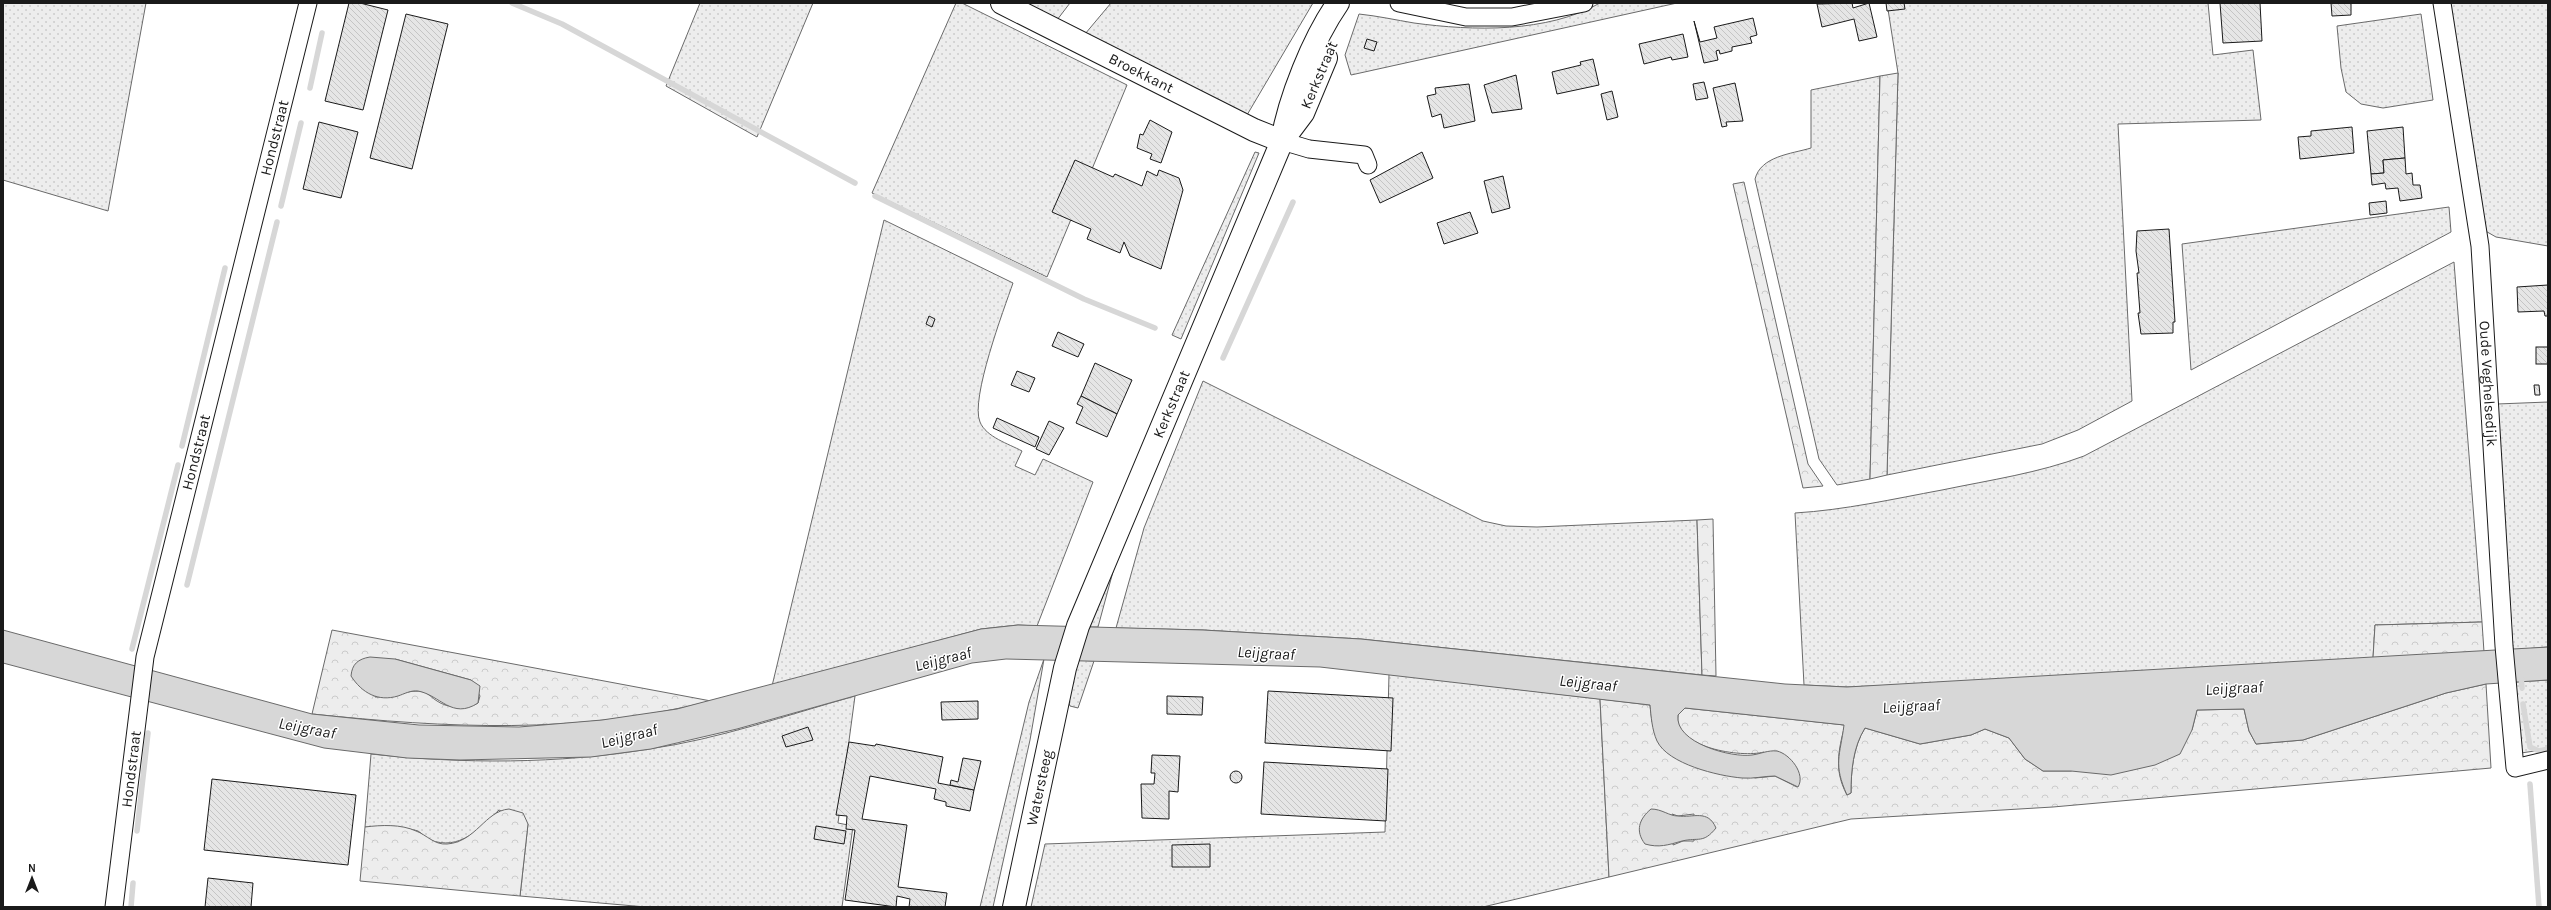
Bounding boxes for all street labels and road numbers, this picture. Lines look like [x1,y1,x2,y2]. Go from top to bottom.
street label: Kerkstraat [1297,38,1341,112]
street label: Broekkant [1106,49,1177,97]
street label: Hondstraat [256,98,293,177]
street label: Oude Veghelsedijk [2476,320,2501,447]
street label: Kerkstraat [1149,367,1194,441]
street label: Hondstraat [178,412,214,492]
street label: Hondstraat [117,729,145,809]
street label: Watersteeg [1023,747,1056,827]

